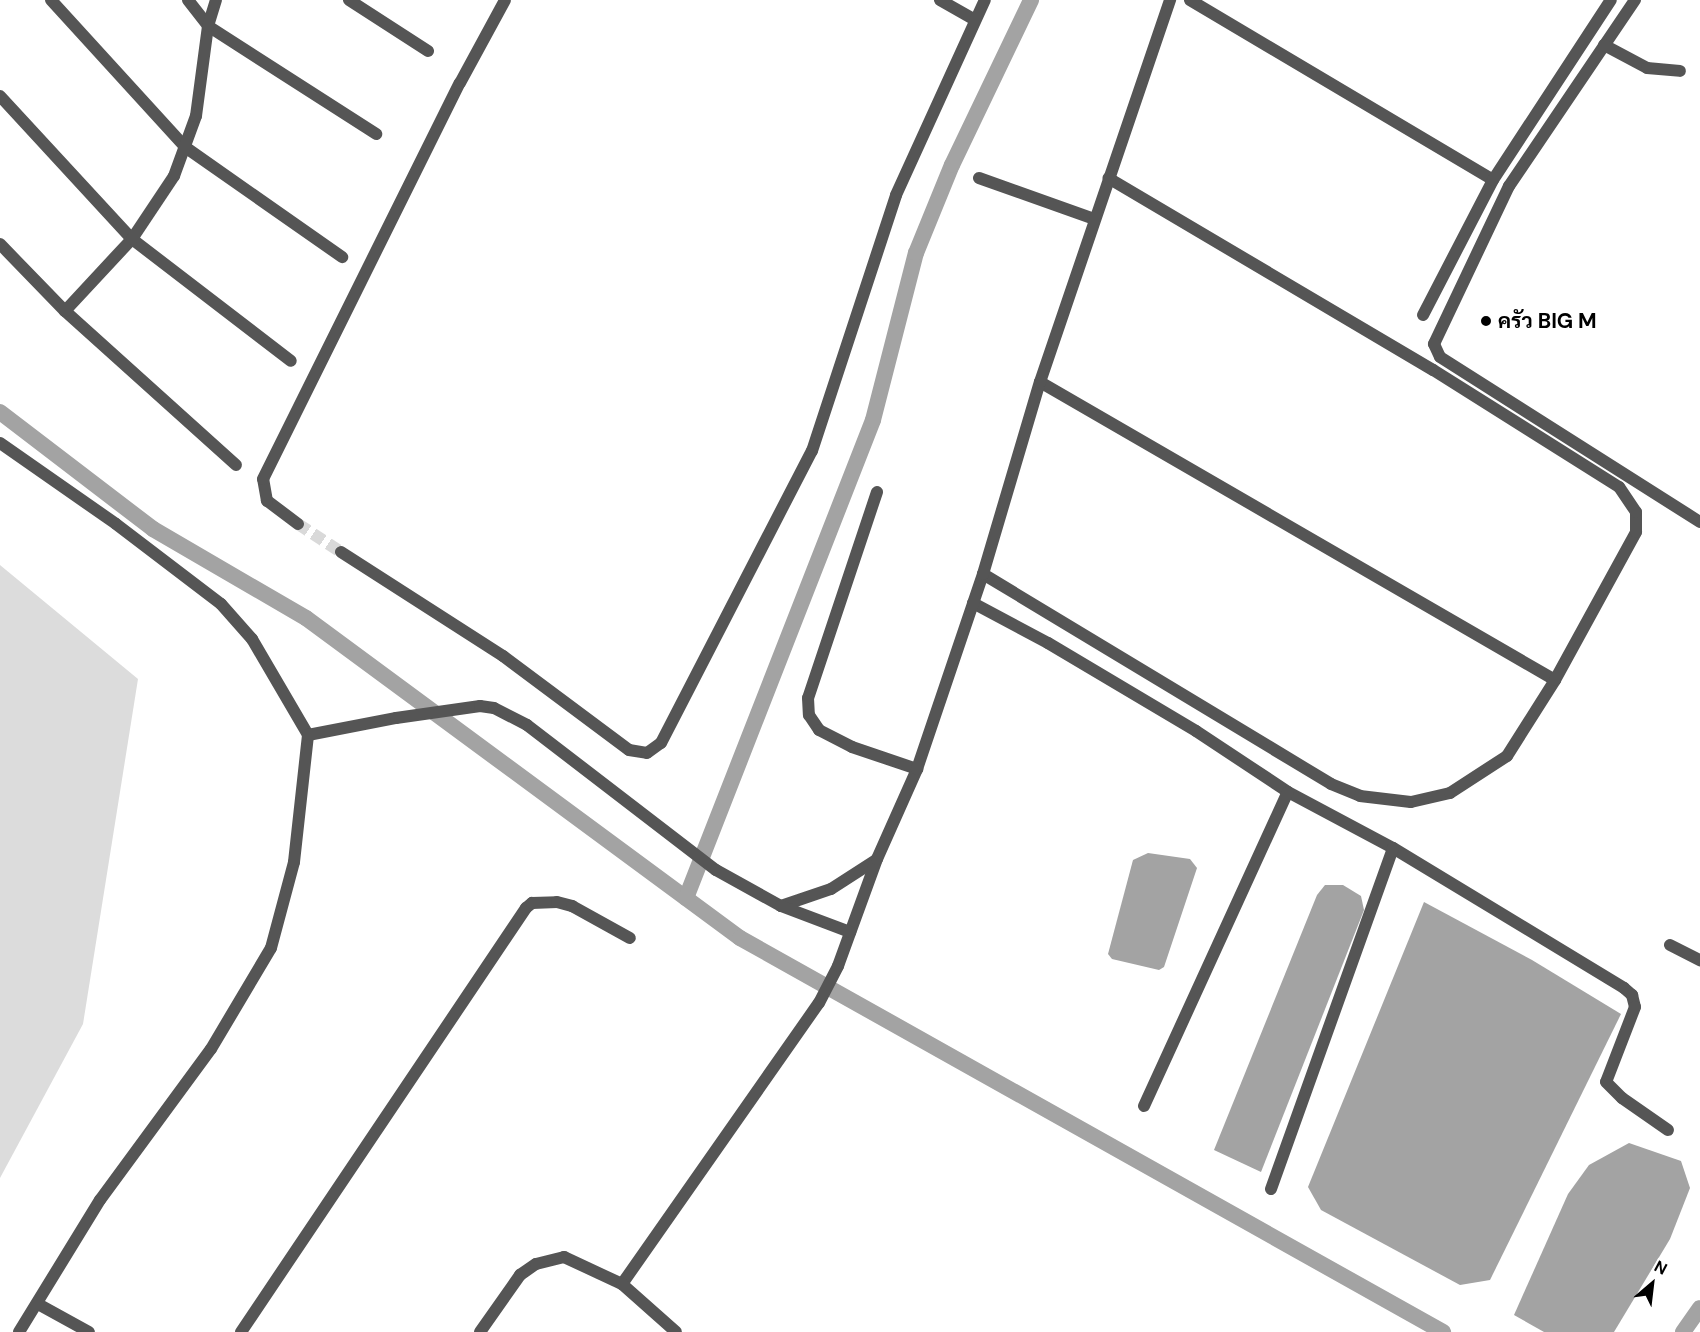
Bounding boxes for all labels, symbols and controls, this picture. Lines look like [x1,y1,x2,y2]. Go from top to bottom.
place label: ครัว BIG M [1498,308,1597,334]
marker: ครัว BIG M [1479,314,1493,328]
north arrow [1622,1254,1682,1314]
text: N [1651,1256,1671,1280]

